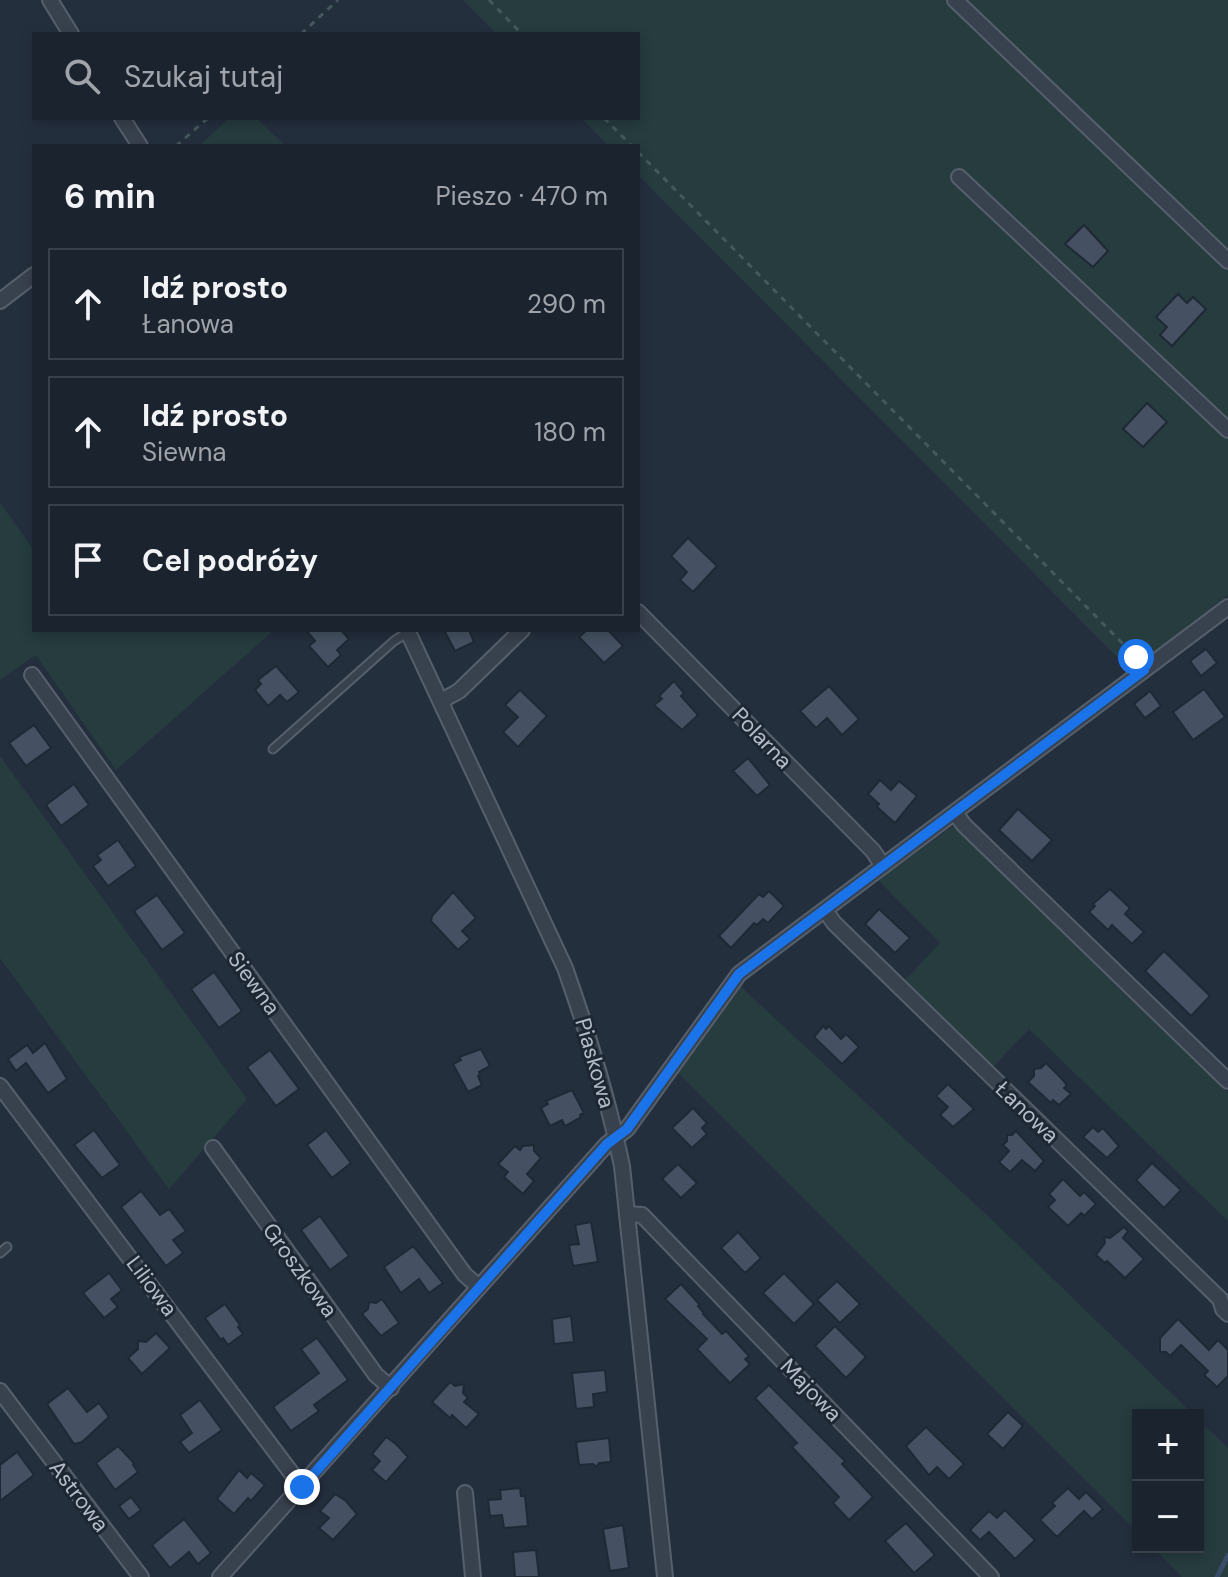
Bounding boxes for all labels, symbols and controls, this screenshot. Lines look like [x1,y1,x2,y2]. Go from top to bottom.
search box [32,32,640,120]
icon: search [60,54,104,98]
text: Szukaj tutaj [124,57,283,96]
text: 6 min [64,174,156,219]
text: Pieszo · 470 m [435,179,608,213]
text: Idź prosto [142,268,288,307]
icon: ahead [66,282,110,326]
text: 290 m [527,287,606,321]
text: Łanowa [142,307,234,341]
text: Idź prosto [142,396,288,435]
icon: ahead [66,410,110,454]
text: 180 m [534,415,606,449]
text: Siewna [142,435,226,469]
icon: arrive [66,538,110,582]
text: Cel podróży [142,541,318,580]
route start [1118,639,1154,675]
street label: Polarna [726,701,798,775]
street label: Siewna [221,946,287,1020]
street label: Piaskowa [568,1015,622,1111]
street label: Łanowa [989,1075,1065,1149]
street label: Groszkowa [256,1217,344,1323]
street label: Liliowa [120,1250,184,1322]
street label: Majowa [774,1352,848,1428]
map controls [1132,1409,1204,1553]
button: + [1132,1409,1204,1481]
street label: Astrowa [43,1454,115,1538]
route end [284,1469,320,1505]
button: − [1132,1481,1204,1553]

